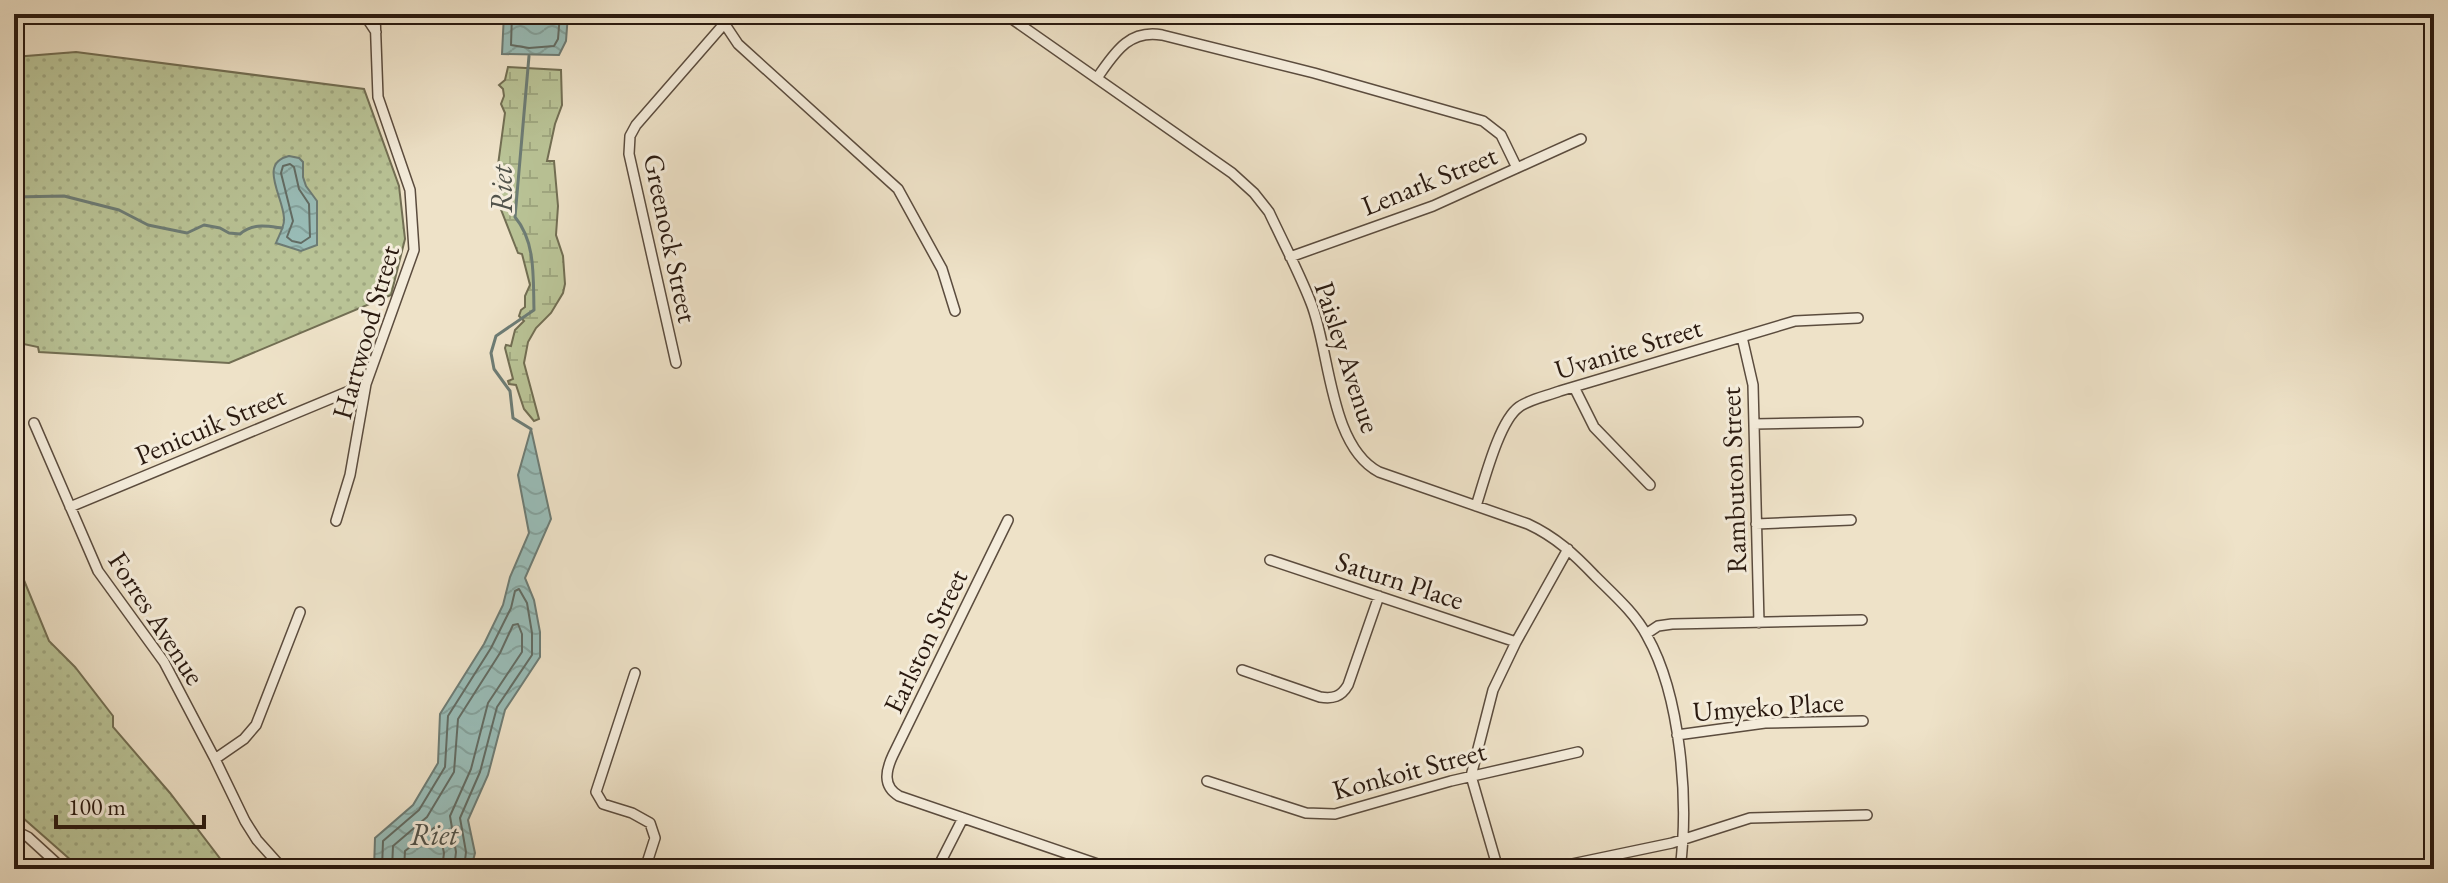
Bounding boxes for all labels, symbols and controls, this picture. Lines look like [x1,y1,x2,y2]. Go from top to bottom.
street label: Lenark Street [1356,136,1502,223]
street label: Greenock Street [636,150,706,326]
water label: Riet [482,164,521,213]
street label: Hartwood Street [323,241,407,423]
street label: Paisley Avenue [1307,277,1389,437]
street label: Uvanite Street [1550,308,1706,387]
street label: Penicuik Street [129,377,291,473]
street label: Rambuton Street [1712,386,1754,574]
street label: Saturn Place [1331,542,1469,618]
street label: Forres Avenue [101,544,214,692]
street label: Earlston Street [875,563,975,719]
street label: Umyeko Place [1691,683,1845,729]
street label: Konkoit Street [1328,732,1490,808]
scale bar [56,779,204,829]
text: 100 m [68,791,126,822]
water label: Riet [410,815,459,854]

